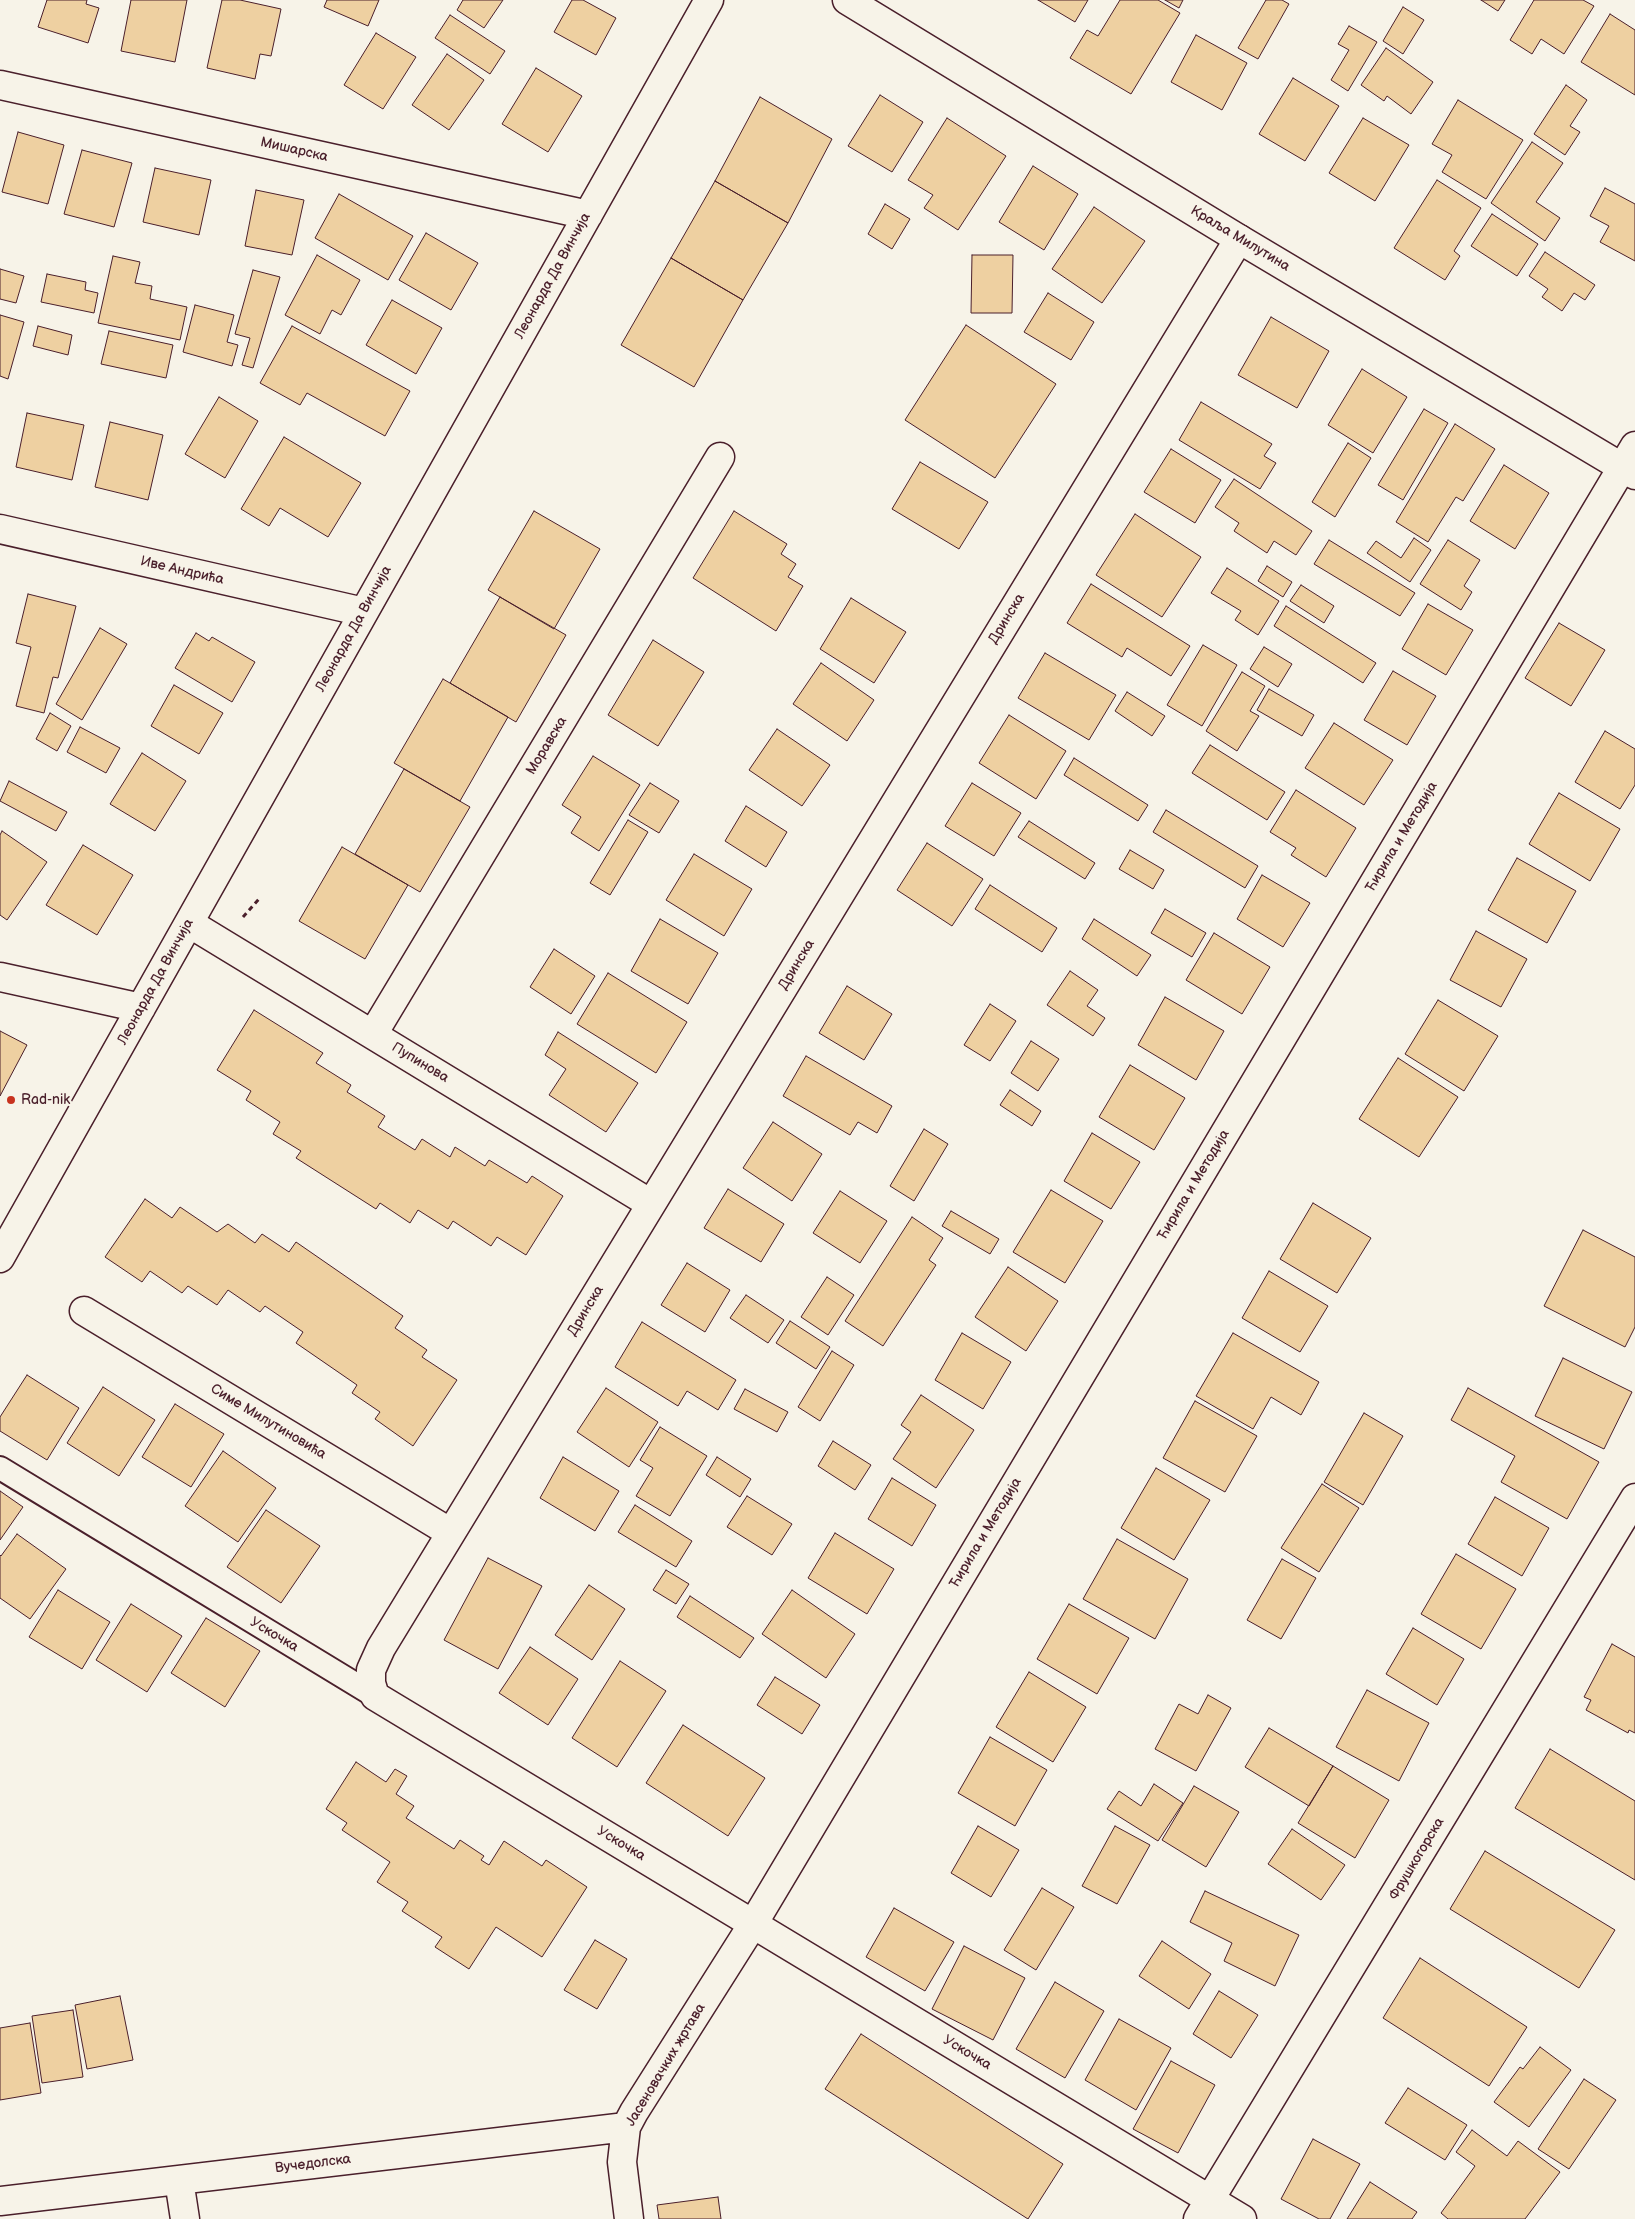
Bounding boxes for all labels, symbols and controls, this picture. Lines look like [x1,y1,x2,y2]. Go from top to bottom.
street label: Мишарска [259,134,329,166]
street label: Краља Милутина [1187,203,1293,275]
street label: Леонарда Да Винчија [511,210,595,342]
street label: Иве Андрића [139,553,225,589]
street label: Леонарда Да Винчија [312,563,396,695]
street label: Дринска [985,591,1029,647]
street label: Моравска [523,714,571,778]
street label: Ћирила и Методија [1362,779,1442,895]
street label: Леонарда Да Винчија [114,916,198,1048]
street label: Дринска [775,937,819,993]
street label: Пупинова [388,1039,452,1087]
place label: Rad-nik [21,1092,70,1108]
marker: Rad-nik [5,1094,17,1106]
street label: Ћирила и Методија [1154,1127,1234,1243]
street label: Дринска [564,1283,608,1339]
street label: Симе Милутиновића [207,1381,329,1463]
street label: Ћирила и Методија [946,1475,1026,1591]
street label: Ускочка [247,1614,301,1656]
street label: Фрушкогорска [1386,1815,1448,1903]
street label: Ускочка [594,1823,648,1865]
street label: Јасеновачких жртава [623,2000,709,2130]
street label: Ускочка [940,2032,994,2074]
street label: Вучедолска [274,2151,352,2177]

